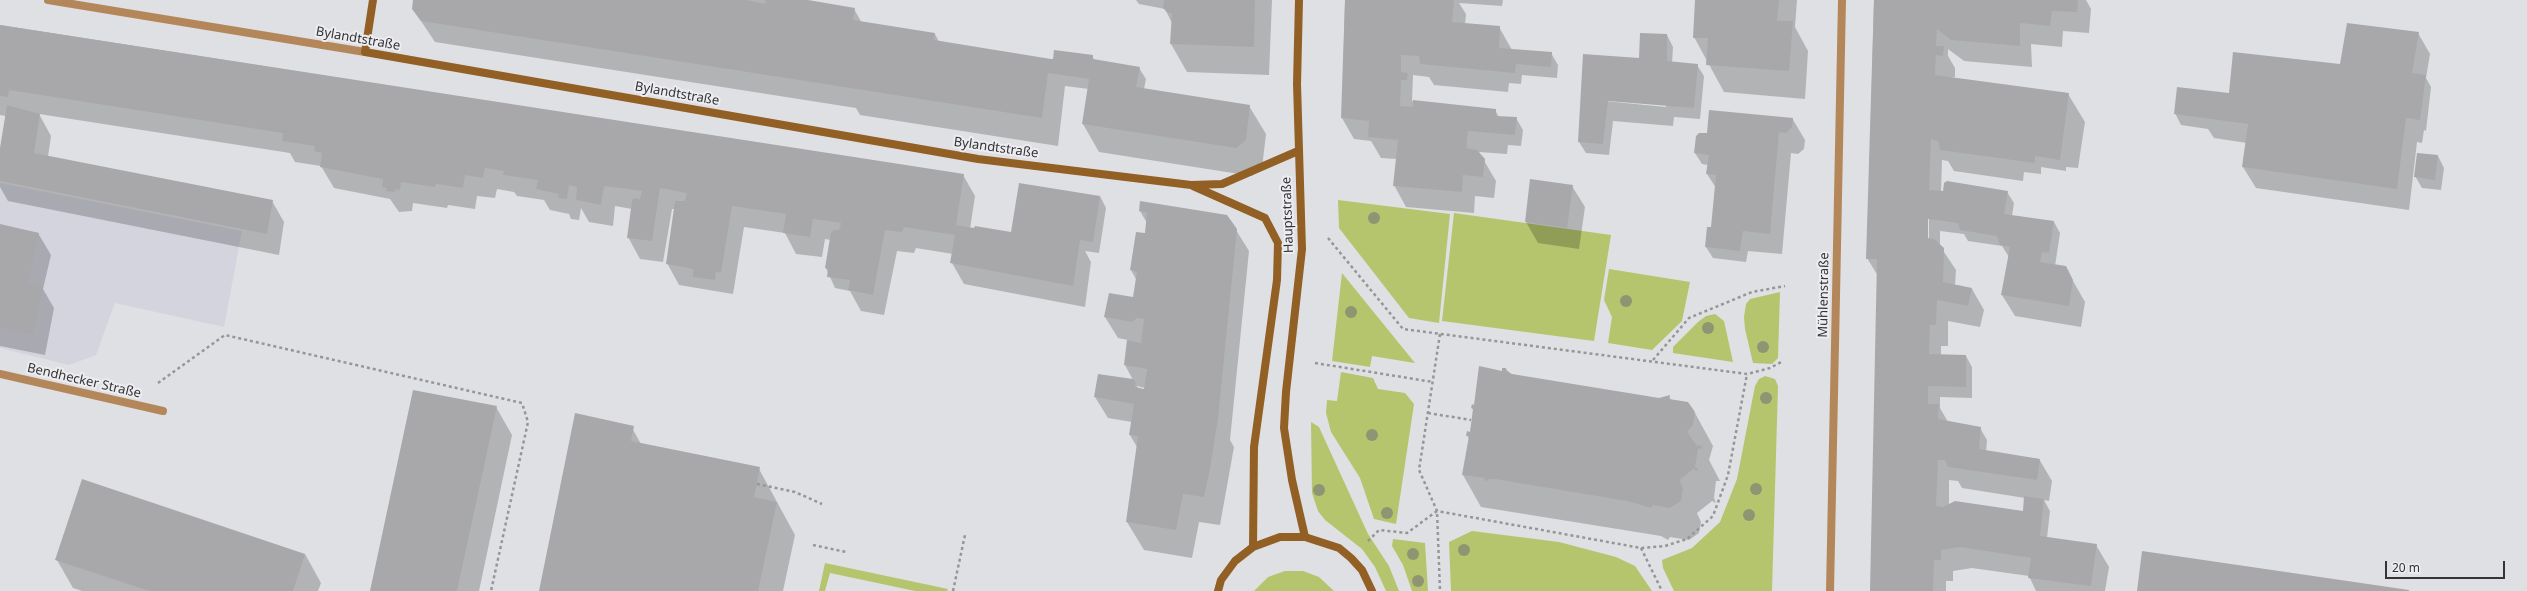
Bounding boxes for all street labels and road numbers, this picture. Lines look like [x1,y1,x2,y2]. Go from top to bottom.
street label: Bylandtstraße [315,24,401,54]
street label: Bylandtstraße [634,79,720,109]
street label: Bylandtstraße [953,134,1039,162]
street label: Hauptstraße [1279,176,1297,254]
street label: Mühlenstraße [1815,252,1833,338]
street label: Bendhecker Straße [26,360,142,402]

